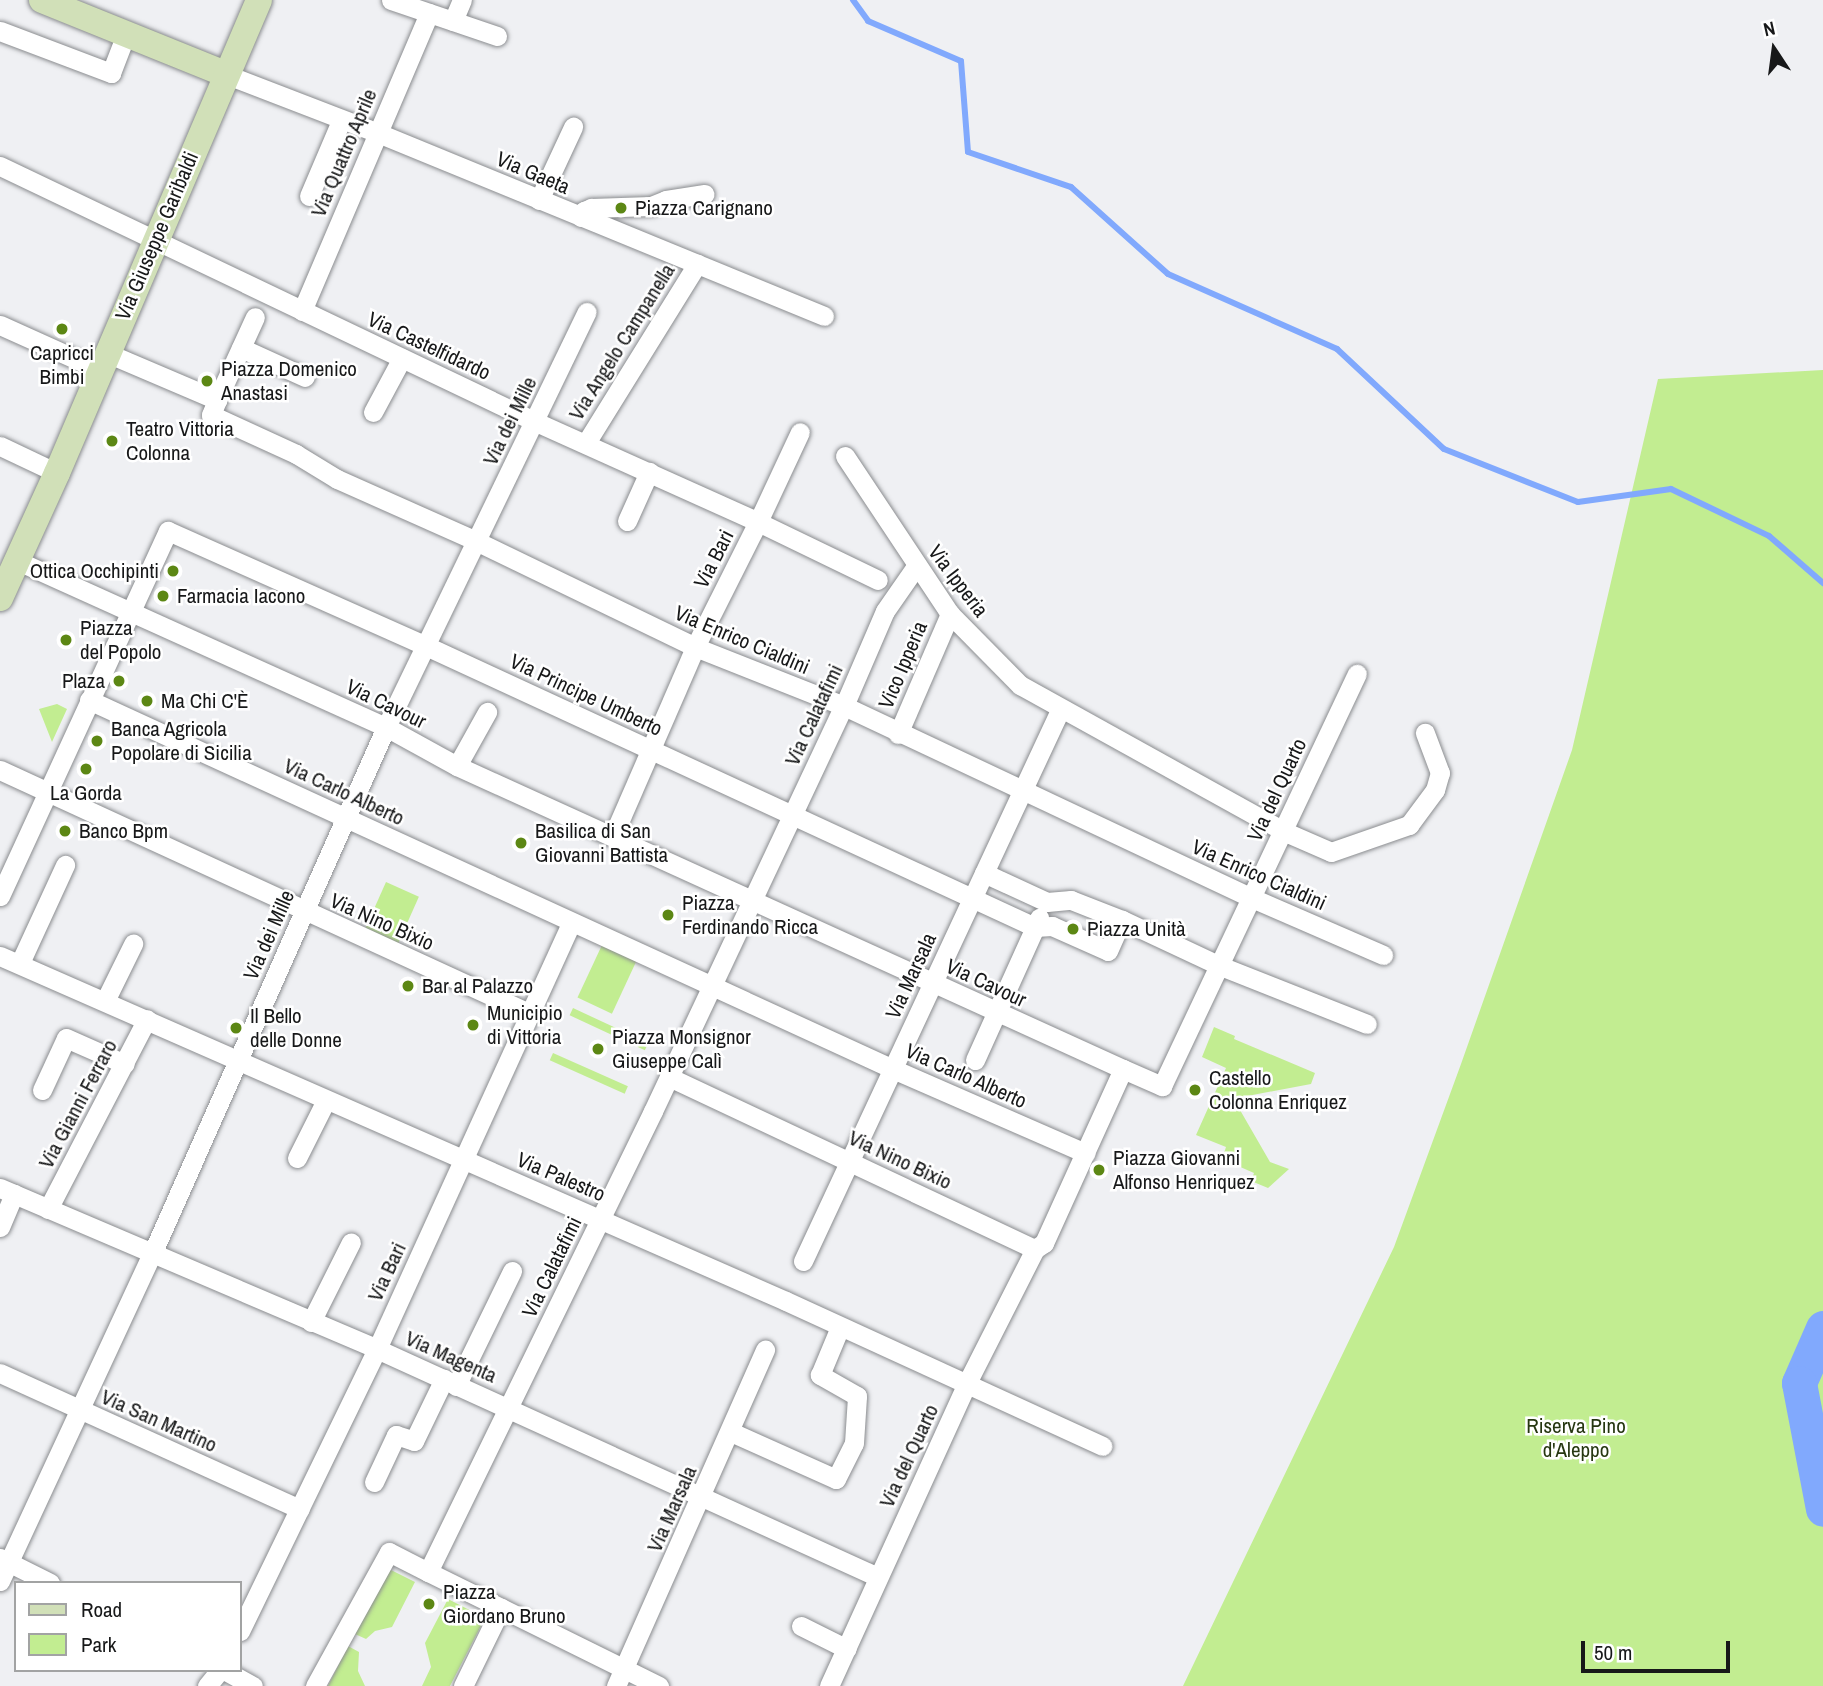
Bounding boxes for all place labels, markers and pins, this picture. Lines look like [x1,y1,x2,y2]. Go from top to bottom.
place label: Piazza Carignano [635,195,773,221]
marker: Piazza Carignano [613,200,629,216]
marker: Capricci Bimbi [54,321,70,337]
place label: Capricci Bimbi [30,340,94,390]
place label: Piazza Domenico Anastasi [221,356,357,406]
marker: Piazza Domenico Anastasi [199,373,215,389]
place label: Teatro Vittoria Colonna [126,416,234,466]
marker: Teatro Vittoria Colonna [104,433,120,449]
place label: Ottica Occhipinti [30,558,159,584]
marker: Ottica Occhipinti [165,563,181,579]
place label: Farmacia Iacono [177,583,305,609]
marker: Farmacia Iacono [155,588,171,604]
place label: Piazza del Popolo [80,615,161,665]
marker: Piazza del Popolo [58,632,74,648]
place label: Plaza [62,668,105,694]
marker: Plaza [111,673,127,689]
place label: Ma Chi C'È [161,688,249,714]
marker: Ma Chi C'È [139,693,155,709]
place label: Banca Agricola Popolare di Sicilia [111,716,252,766]
marker: Banca Agricola Popolare di Sicilia [89,733,105,749]
marker: La Gorda [78,761,94,777]
place label: La Gorda [50,780,122,806]
place label: Banco Bpm [79,818,168,844]
place label: Basilica di San Giovanni Battista [535,818,668,868]
marker: Banco Bpm [57,823,73,839]
marker: Basilica di San Giovanni Battista [513,835,529,851]
place label: Piazza Ferdinando Ricca [682,890,818,940]
marker: Piazza Ferdinando Ricca [660,907,676,923]
place label: Piazza Unità [1087,916,1186,942]
marker: Piazza Unità [1065,921,1081,937]
place label: Bar al Palazzo [422,973,533,999]
marker: Bar al Palazzo [400,978,416,994]
place label: Municipio di Vittoria [487,1000,563,1050]
place label: Il Bello delle Donne [250,1003,342,1053]
marker: Municipio di Vittoria [465,1017,481,1033]
marker: Il Bello delle Donne [228,1020,244,1036]
place label: Piazza Monsignor Giuseppe Calì [612,1024,751,1074]
marker: Piazza Monsignor Giuseppe Calì [590,1041,606,1057]
place label: Castello Colonna Enriquez [1209,1065,1347,1115]
marker: Castello Colonna Enriquez [1187,1082,1203,1098]
place label: Piazza Giovanni Alfonso Henriquez [1113,1145,1255,1195]
marker: Piazza Giovanni Alfonso Henriquez [1091,1162,1107,1178]
place label: Piazza Giordano Bruno [443,1579,566,1629]
marker: Piazza Giordano Bruno [421,1596,437,1612]

